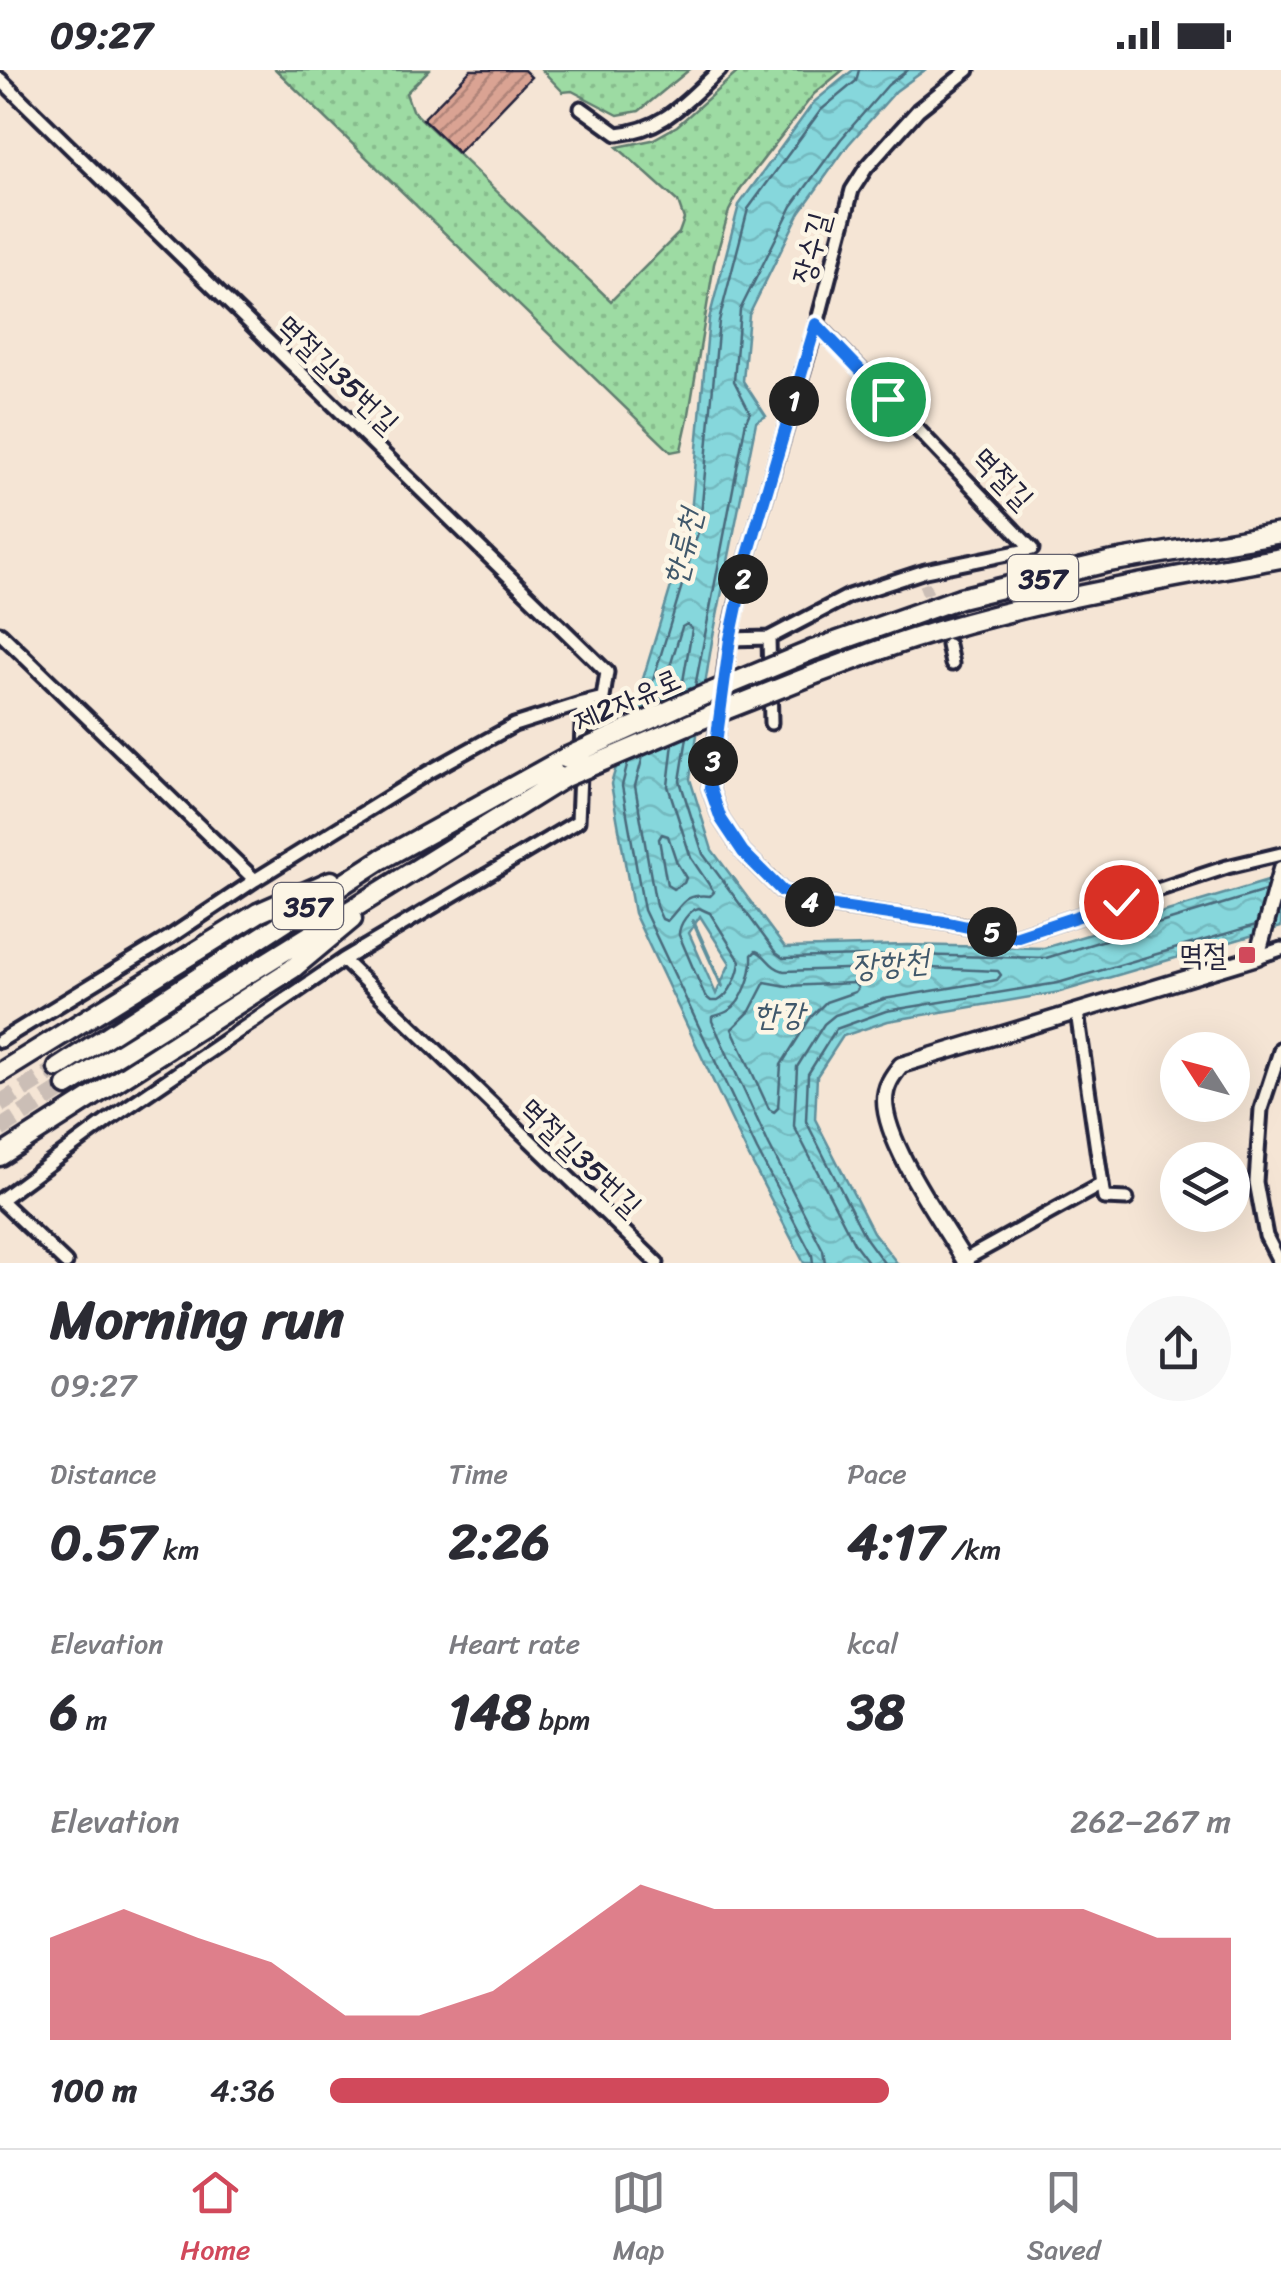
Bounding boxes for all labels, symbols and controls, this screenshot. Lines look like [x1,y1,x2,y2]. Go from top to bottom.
text: 09:27 [50,2,152,69]
street label: 장수길 [776,206,846,290]
street label: 멱절길35번길 [263,301,413,447]
pin [846,357,931,442]
icon: arrive [861,372,916,427]
pin: 1 [769,376,819,426]
text: 1 [788,376,800,425]
street label: 멱절길 [958,433,1048,523]
water label: 한류천 [645,500,720,591]
pin: 2 [718,554,768,604]
text: 2 [735,554,751,603]
road number: 357 [1008,555,1078,601]
street label: 제2자유로 [564,652,690,748]
pin: 3 [688,736,738,786]
text: 3 [705,736,721,785]
pin [1079,860,1164,945]
icon: check [1094,875,1149,930]
pin: 4 [785,877,835,927]
text: 4 [801,877,819,926]
road number: 357 [273,883,343,929]
pin: 5 [967,907,1017,957]
text: 5 [983,907,1001,956]
place label: 멱절 [1179,928,1227,982]
water label: 장항천 [849,931,934,995]
marker: 멱절 [1236,944,1258,966]
water label: 한강 [753,986,808,1043]
north arrow [1160,1032,1250,1122]
map controls [1160,1032,1250,1232]
street label: 멱절길35번길 [506,1084,656,1230]
button: layers [1160,1142,1250,1232]
text: Morning run [50,1271,344,1368]
button: share [1126,1296,1231,1401]
text: 09:27 [50,1357,136,1414]
text: Distance [50,1449,156,1498]
text: Time [449,1449,508,1498]
text: Pace [847,1449,907,1498]
text: 0.57 [50,1498,156,1587]
text: 2:26 [449,1498,550,1587]
text: 4:17 [847,1498,944,1587]
text: km [156,1525,199,1574]
text: /km [944,1525,1001,1574]
text: Elevation [50,1619,163,1668]
text: Heart rate [449,1619,580,1668]
text: kcal [847,1619,898,1668]
text: 6 [50,1668,78,1757]
text: 148 [449,1668,532,1757]
text: 38 [847,1668,905,1757]
text: m [78,1695,107,1744]
text: bpm [532,1695,590,1744]
text: Elevation [50,1793,180,1850]
text: 262–267 m [1070,1793,1231,1850]
text: 100 m [50,2062,137,2119]
text: 4:36 [210,2062,275,2119]
tab: Home [180,2165,250,2274]
tab: Map [611,2165,666,2274]
tab: Saved [1027,2165,1101,2274]

